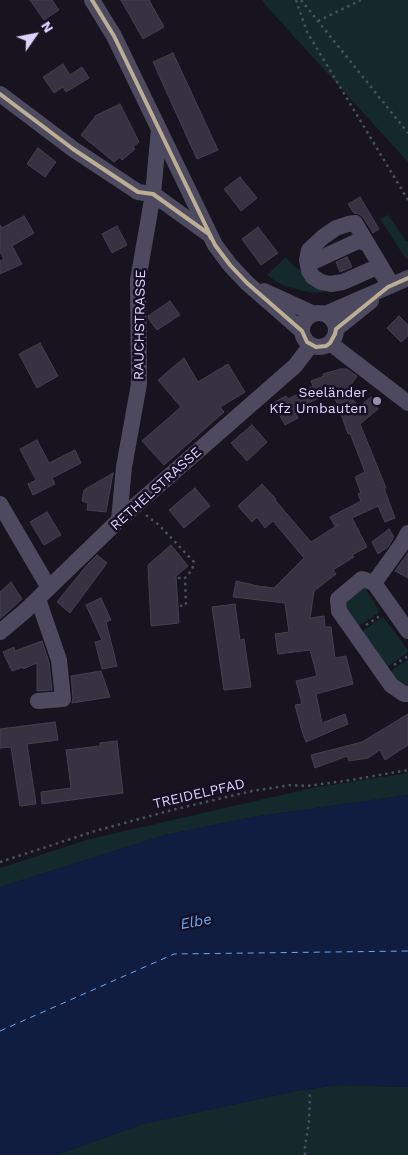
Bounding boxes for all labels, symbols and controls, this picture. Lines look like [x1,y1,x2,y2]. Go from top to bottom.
north arrow [10,10,60,60]
text: N [38,18,57,36]
street label: RAUCHSTRASSE [131,270,149,380]
place label: Seeländer Kfz Umbauten [269,385,367,418]
marker: Seeländer Kfz Umbauten [371,395,383,407]
street label: RETHELSTRASSE [107,444,205,534]
street label: TREIDELPFAD [151,775,247,813]
water label: Elbe [179,910,213,934]

